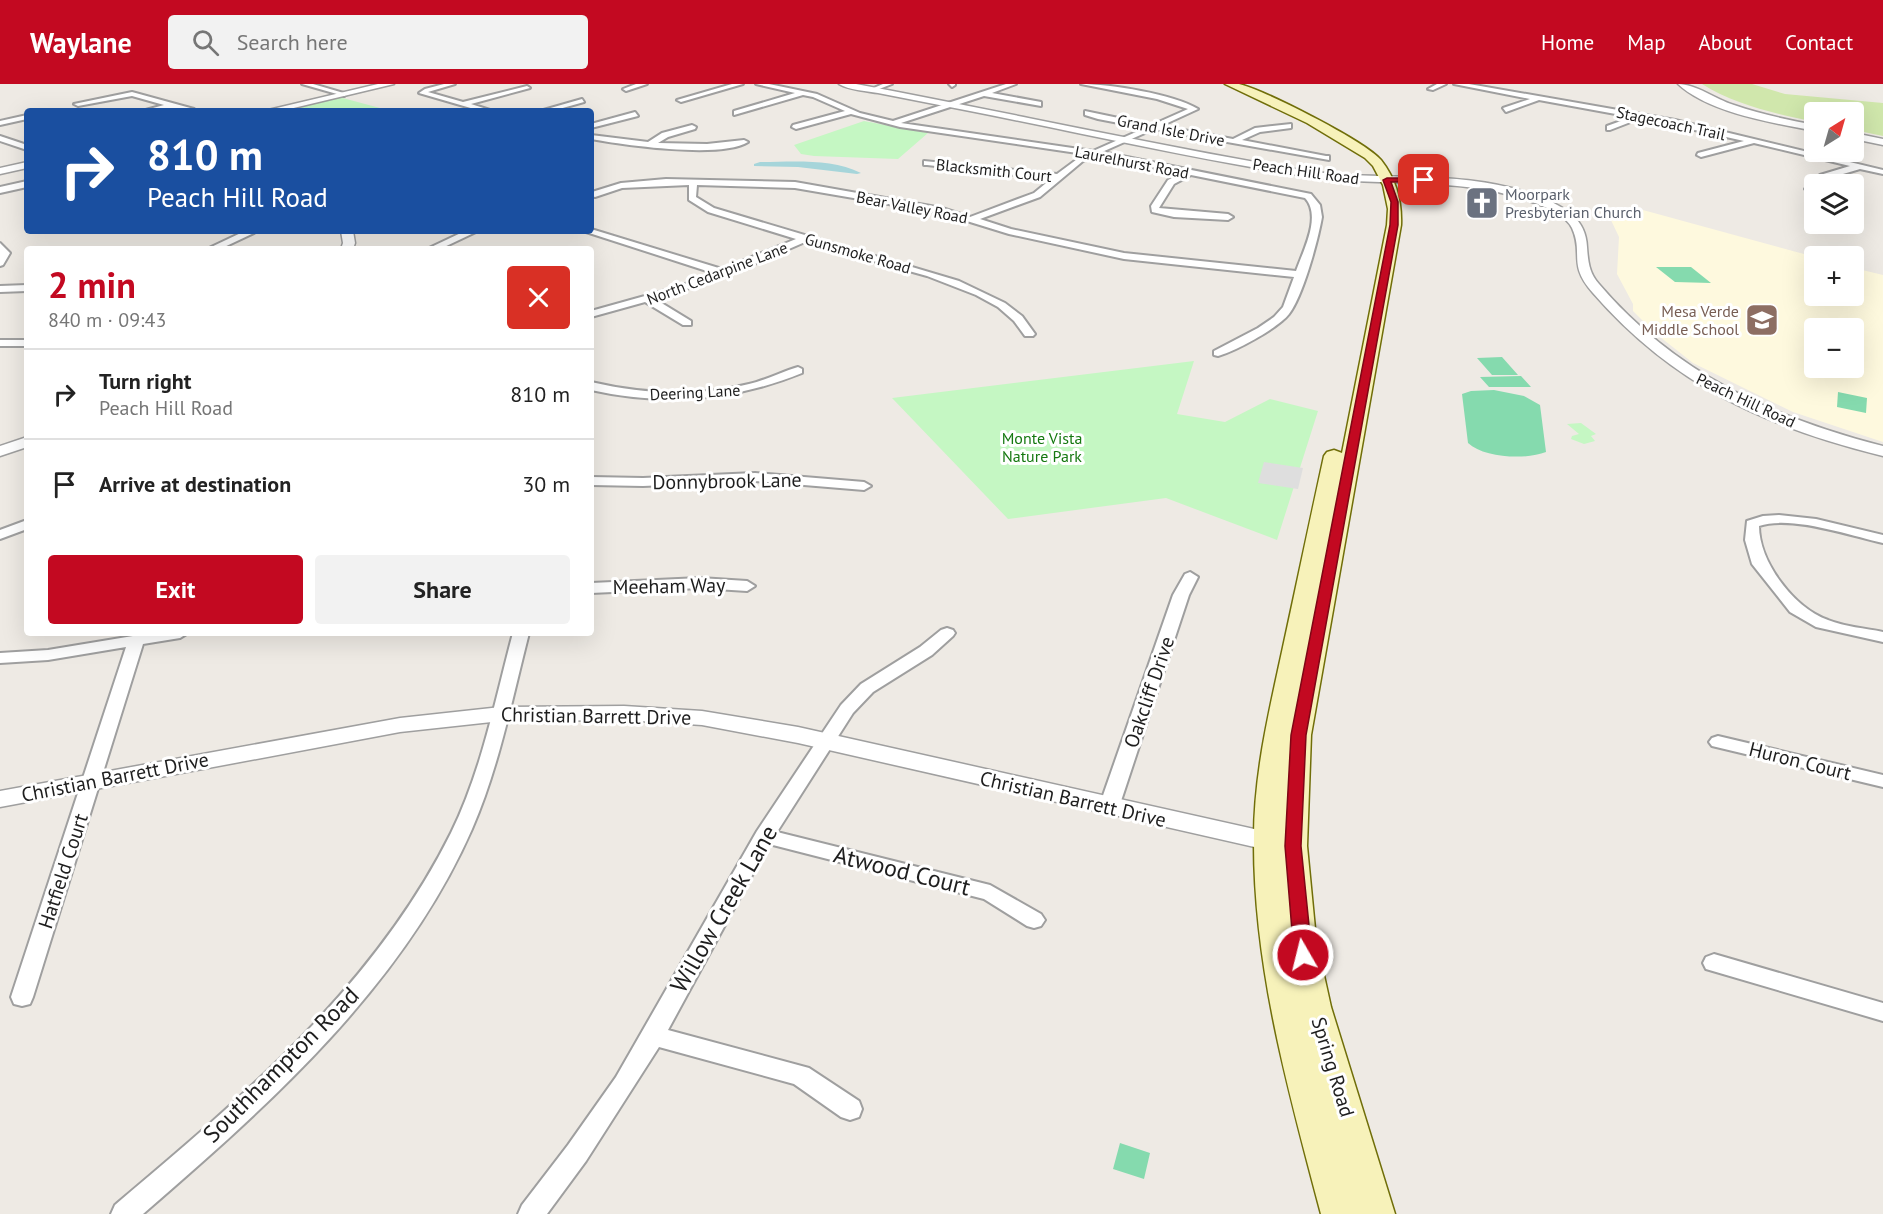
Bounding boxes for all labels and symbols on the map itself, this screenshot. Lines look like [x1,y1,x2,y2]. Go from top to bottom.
street label: Stagecoach Trail [1615,102,1728,144]
north arrow [1804,102,1864,162]
street label: Grand Isle Drive [1116,110,1226,150]
street label: Laurelhurst Road [1073,141,1191,183]
street label: Blacksmith Court [935,154,1054,186]
street label: Peach Hill Road [1252,154,1360,188]
pin [1398,154,1449,205]
place label: Moorpark Presbyterian Church [1505,184,1642,222]
church icon: Moorpark Presbyterian Church [1464,185,1500,221]
street label: Bear Valley Road [855,186,969,228]
street label: Gunsmoke Road [803,228,913,278]
street label: North Cedarpine Lane [644,237,790,309]
place label: Mesa Verde Middle School [1641,301,1739,339]
school or university icon: Mesa Verde Middle School [1744,302,1780,338]
street label: Peach Hill Road [1693,368,1799,432]
street label: Deering Lane [649,380,741,404]
park label: Monte Vista Nature Park [1002,428,1082,466]
street label: Donnybrook Lane [652,467,802,495]
street label: Meeham Way [612,572,726,600]
street label: Oakcliff Drive [1118,633,1180,751]
street label: Christian Barrett Drive [501,701,691,731]
street label: Huron Court [1746,736,1854,786]
street label: Christian Barrett Drive [19,746,211,808]
street label: Christian Barrett Drive [977,765,1169,833]
street label: Hatfield Court [32,810,94,932]
street label: Willow Creek Lane [663,819,784,998]
street label: Atwood Court [830,839,974,902]
position arrow [1271,923,1335,987]
street label: Southhampton Road [196,980,365,1149]
street label: Spring Road [1306,1014,1360,1120]

